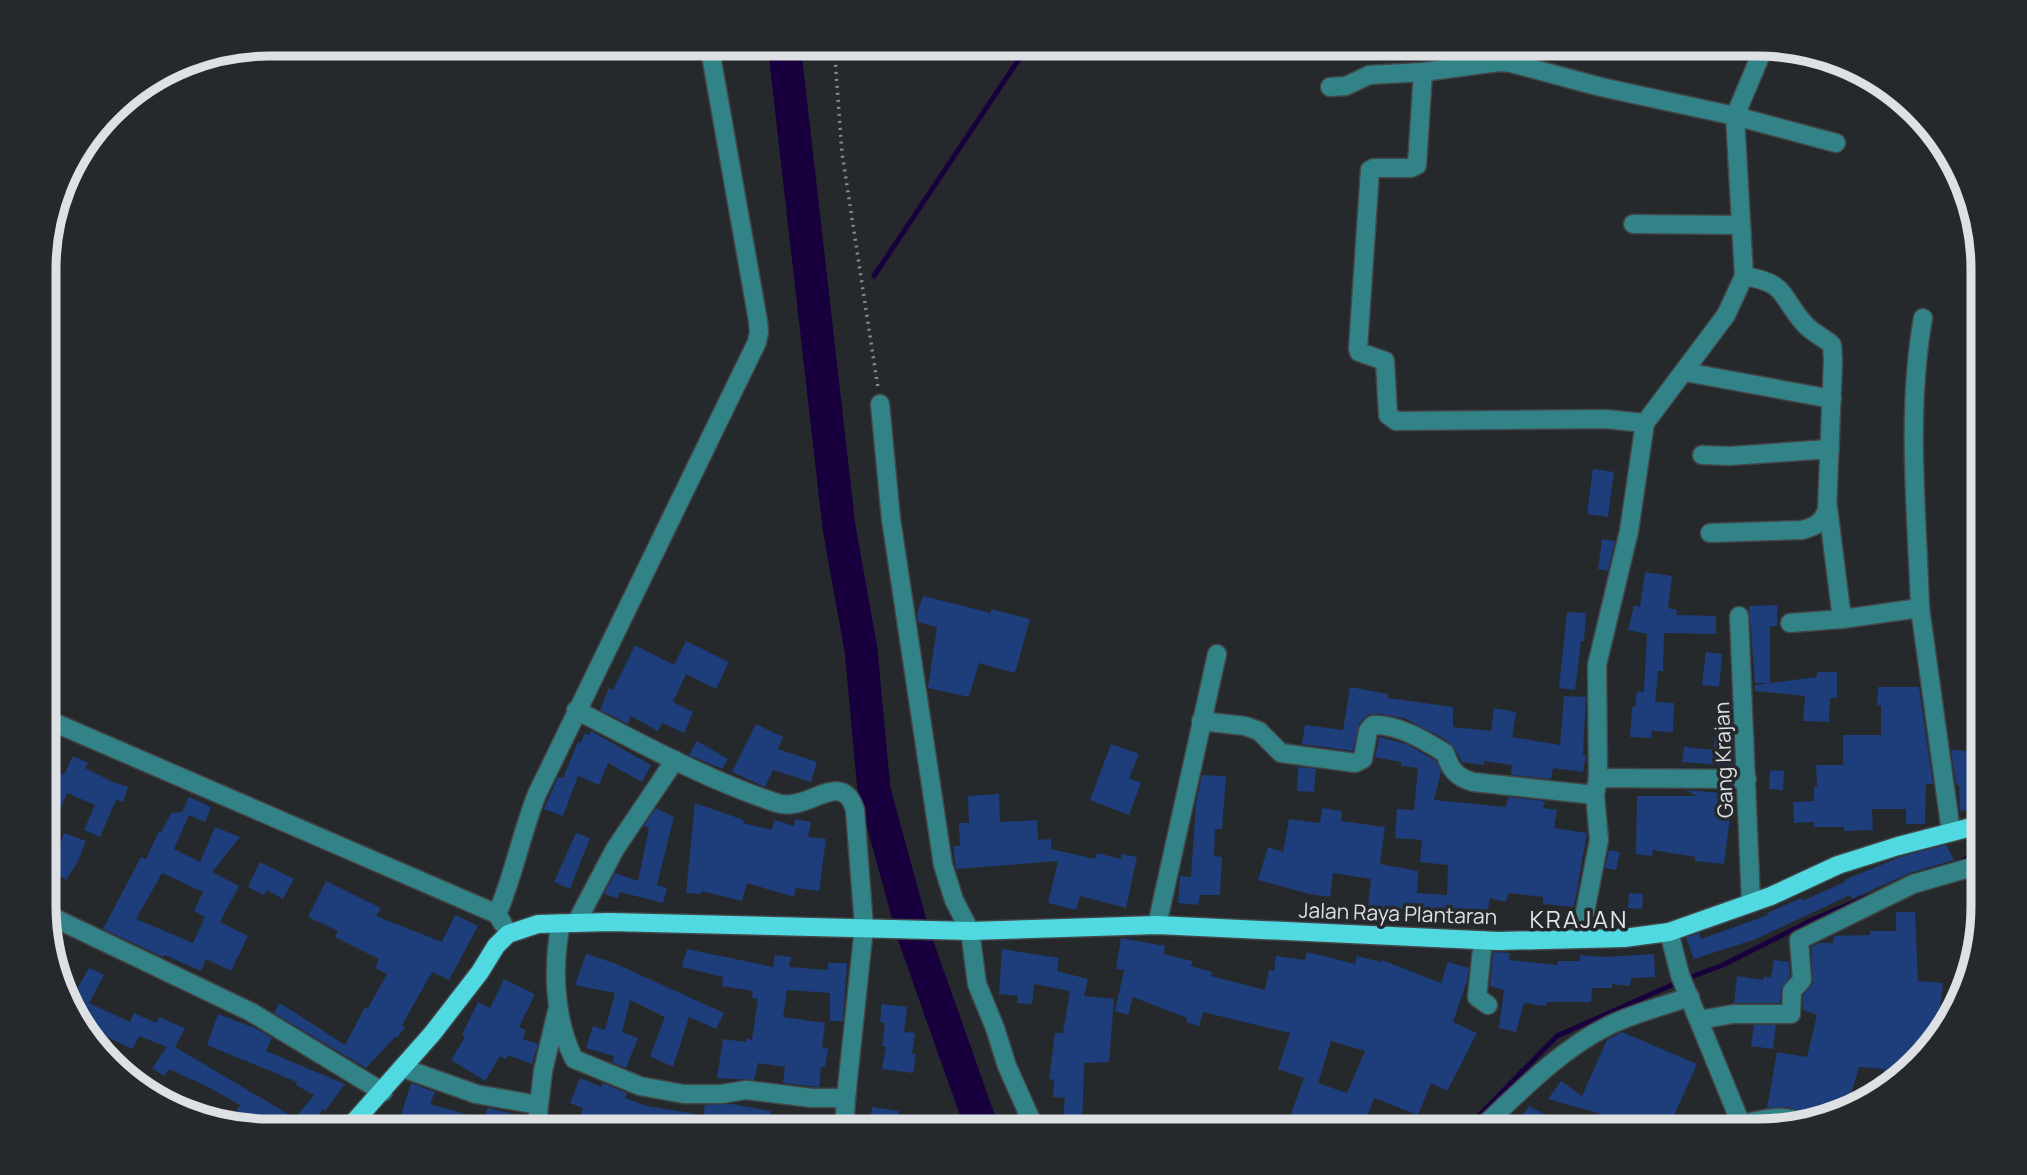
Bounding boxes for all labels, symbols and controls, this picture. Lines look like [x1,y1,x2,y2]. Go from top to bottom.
street label: Gang Krajan [1707,701,1739,819]
street label: Jalan Raya Plantaran [1298,896,1498,930]
district label: KRAJAN [1530,902,1628,935]

